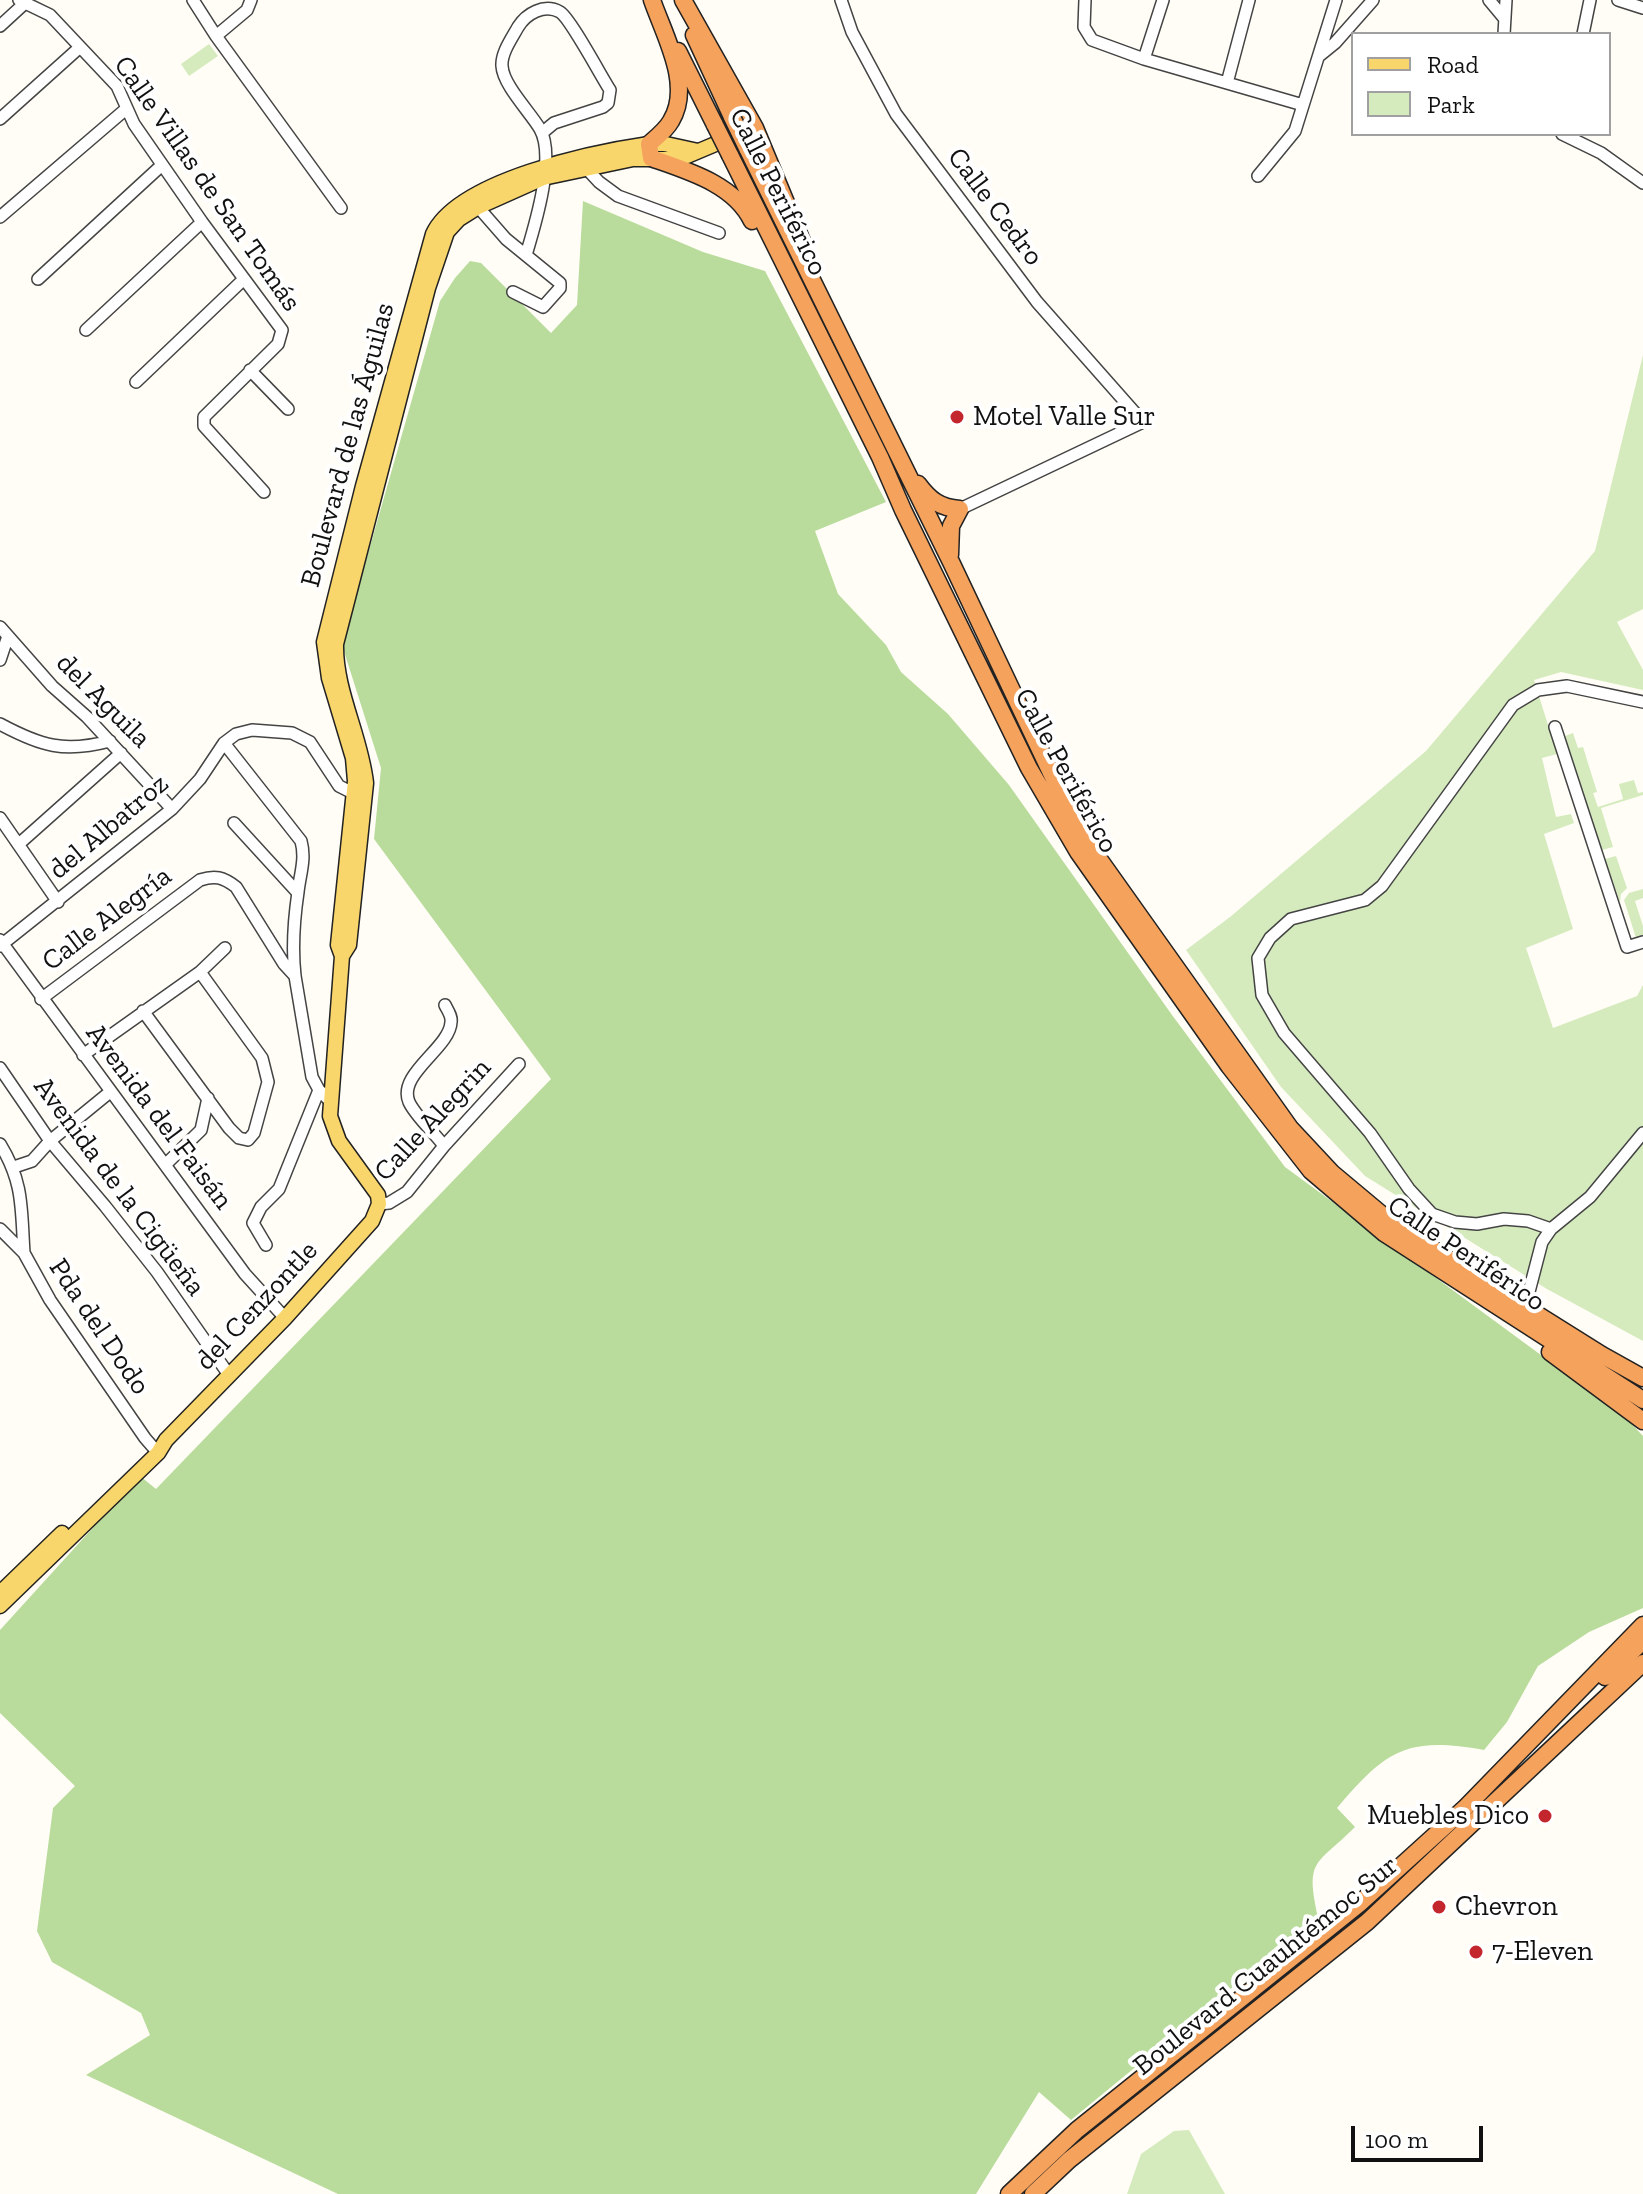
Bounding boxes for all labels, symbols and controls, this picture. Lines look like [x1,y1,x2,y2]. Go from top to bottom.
legend [1351,32,1611,136]
street label: Calle Villas de San Tomás [106,50,308,318]
text: Road [1427,50,1479,79]
text: Park [1427,90,1475,119]
street label: Calle Periférico [721,103,835,281]
street label: Calle Cedro [940,141,1050,273]
street label: Boulevard de las Águilas [294,299,402,591]
place label: Motel Valle Sur [973,400,1155,434]
marker: Motel Valle Sur [948,408,966,426]
street label: del Aguila [49,647,157,755]
street label: Calle Periférico [1007,683,1125,859]
street label: del Albatroz [42,767,176,887]
street label: Calle Alegría [36,859,178,979]
street label: Avenida del Faisán [78,1018,240,1216]
street label: Calle Alegrin [368,1052,498,1188]
street label: Avenida de la Cigüeña [26,1071,212,1303]
street label: Calle Periférico [1381,1189,1551,1319]
street label: del Cenzontle [189,1235,325,1377]
street label: Pda del Dodo [41,1253,157,1401]
place label: Muebles Dico [1367,1799,1529,1833]
marker: Muebles Dico [1536,1807,1554,1825]
street label: Boulevard Cuauhtémoc Sur [1127,1849,1405,2083]
place label: Chevron [1455,1890,1558,1924]
marker: Chevron [1430,1898,1448,1916]
place label: 7-Eleven [1492,1935,1593,1969]
marker: 7-Eleven [1467,1943,1485,1961]
scale bar [1355,2110,1487,2160]
text: 100 m [1365,2125,1428,2154]

